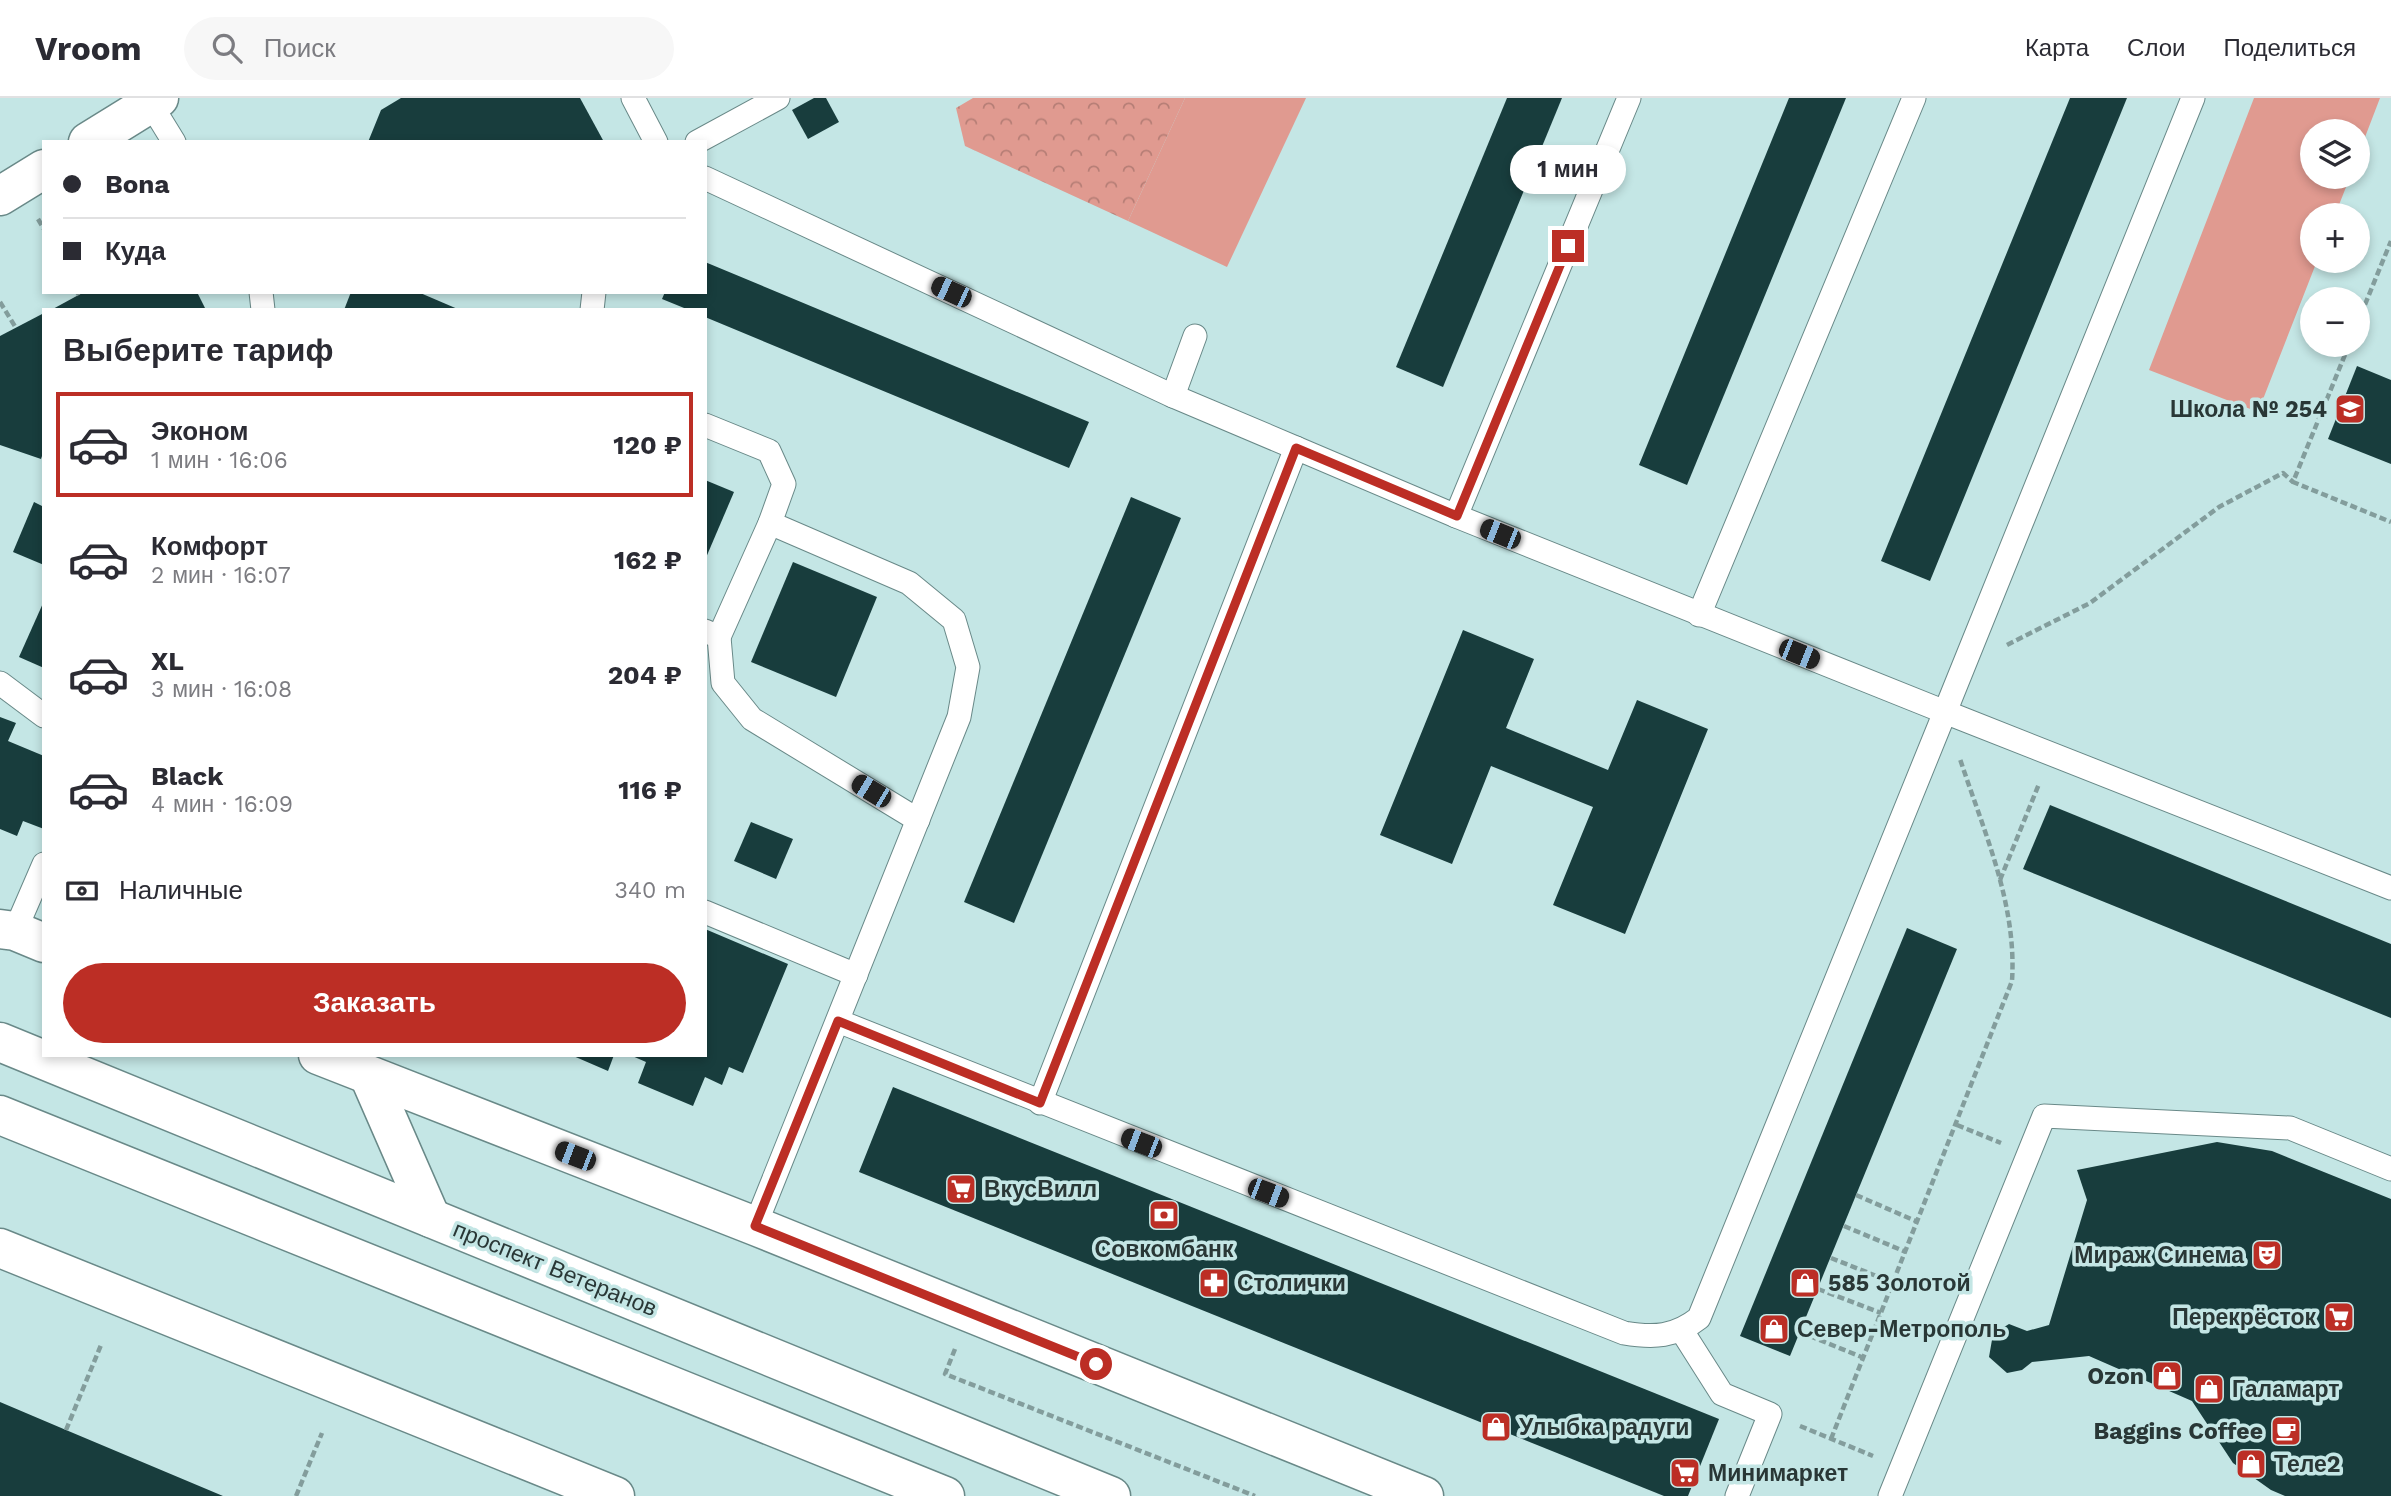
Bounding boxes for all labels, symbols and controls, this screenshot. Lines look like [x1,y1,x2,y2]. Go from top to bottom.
search box [184,17,674,80]
text: Vroom [35,29,142,68]
icon: search [208,29,246,67]
text: Поиск [264,33,336,63]
text: Карта [2025,34,2089,62]
text: Слои [2127,34,2185,62]
text: Поделиться [2223,34,2356,62]
map controls [2300,119,2370,357]
button: layers [2300,119,2370,189]
callout: 1 мин [1510,144,1626,194]
text: 1 мин [1537,156,1599,183]
text: Bona [105,169,170,199]
button: + [2300,203,2370,273]
route end [1552,230,1584,262]
text: Куда [105,236,166,266]
car [928,274,975,310]
button: − [2300,287,2370,357]
text: Выберите тариф [63,331,334,369]
school or university icon: Школа № 254 [2333,392,2367,426]
place label: Школа № 254 [2170,396,2327,423]
icon: car [67,413,130,476]
text: Эконом [151,416,249,446]
text: 120 ₽ [613,430,682,460]
text: 1 мин · 16:06 [151,447,288,474]
car [1477,516,1524,552]
icon: car [67,528,130,591]
text: Комфорт [151,531,268,561]
text: 162 ₽ [614,545,682,575]
text: 2 мин · 16:07 [151,562,291,589]
car [1776,636,1823,672]
icon: car [67,643,130,706]
text: XL [151,646,184,676]
text: 204 ₽ [608,660,682,690]
text: 3 мин · 16:08 [151,676,292,703]
icon: car [67,758,130,821]
text: Black [151,761,223,791]
car [848,771,895,811]
text: 116 ₽ [618,775,682,805]
text: 4 мин · 16:09 [151,791,293,818]
icon: cash [63,872,101,910]
text: Наличные [119,875,243,905]
text: 340 m [614,877,686,904]
button: Заказать [63,963,686,1043]
car [1118,1126,1165,1160]
car [552,1139,599,1173]
supermarket icon: ВкусВилл [944,1172,978,1206]
place label: ВкусВилл [984,1176,1097,1203]
car [1245,1176,1292,1210]
bank icon: Совкомбанк [1147,1198,1181,1232]
street label: проспект Ветеранов [449,1216,661,1322]
place label: Совкомбанк [1095,1236,1234,1263]
theatre icon: Мираж Синема [2250,1238,2284,1272]
place label: Мираж Синема [2074,1242,2244,1269]
pharmacy icon: Столички [1197,1266,1231,1300]
shop icon: 585 Золотой [1788,1266,1822,1300]
place label: Столички [1237,1270,1346,1297]
place label: 585 Золотой [1828,1270,1971,1297]
supermarket icon: Перекрёсток [2322,1300,2356,1334]
place label: Перекрёсток [2172,1304,2316,1331]
shop icon: Север-Метрополь [1757,1312,1791,1346]
place label: Север-Метрополь [1797,1316,2006,1343]
route start [1080,1348,1112,1380]
shop icon: Ozon [2150,1359,2184,1393]
place label: Ozon [2087,1363,2144,1390]
shop icon: Галамарт [2192,1372,2226,1406]
place label: Галамарт [2232,1376,2339,1403]
shop icon: Улыбка радуги [1479,1410,1513,1444]
place label: Улыбка радуги [1519,1414,1689,1441]
cafe icon: Baggins Coffee [2269,1414,2303,1448]
place label: Baggins Coffee [2094,1418,2263,1445]
shop icon: Теле2 [2234,1447,2268,1481]
place label: Теле2 [2274,1451,2341,1478]
supermarket icon: Минимаркет [1668,1456,1702,1490]
place label: Минимаркет [1708,1460,1848,1487]

